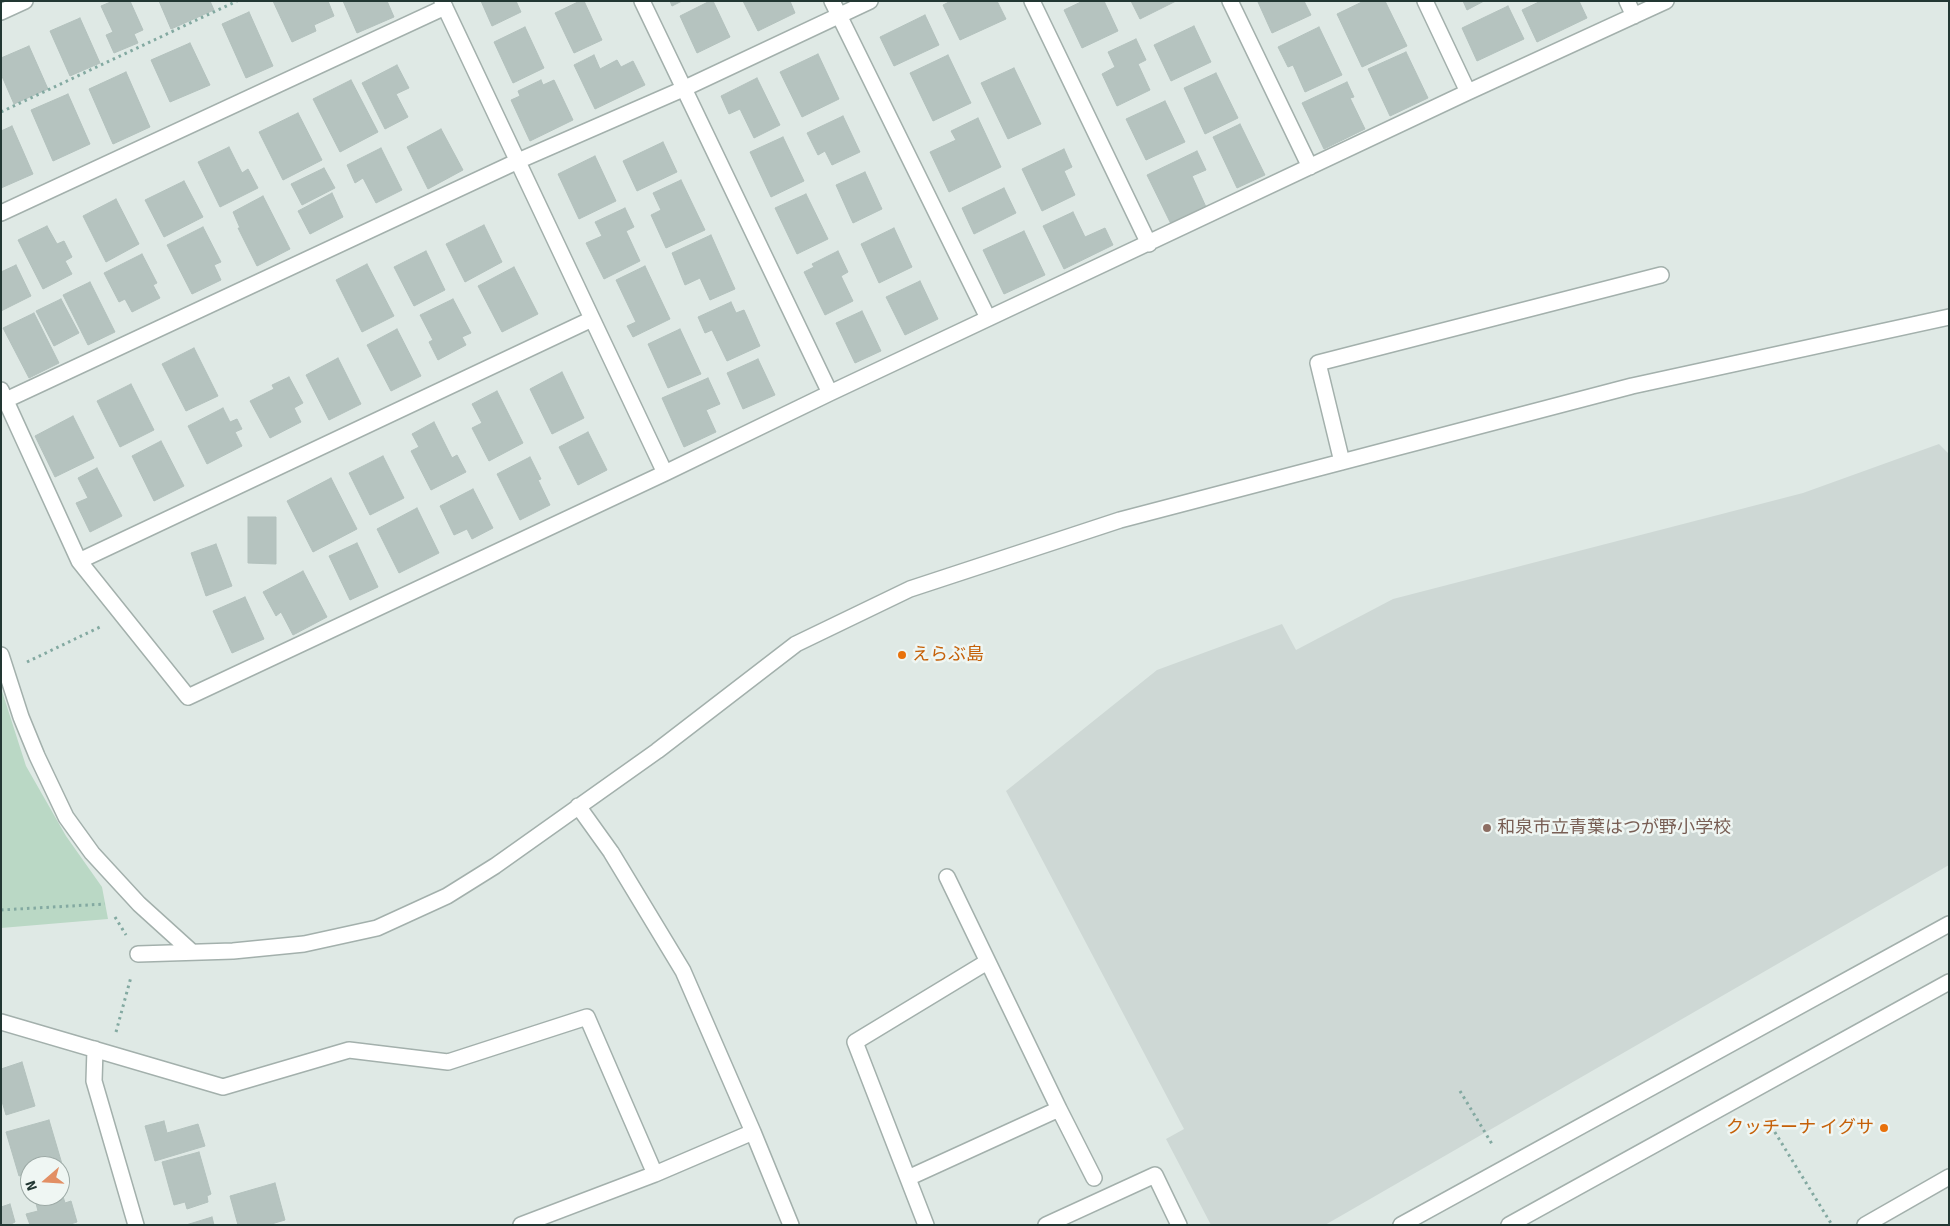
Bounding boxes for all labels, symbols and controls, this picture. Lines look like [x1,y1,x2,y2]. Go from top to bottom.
place label: えらぶ島 [912,644,984,666]
marker: えらぶ島 [896,649,908,661]
place label: 和泉市立青葉はつが野小学校 [1497,817,1731,839]
marker: 和泉市立青葉はつが野小学校 [1481,822,1493,834]
place label: クッチーナ イグサ [1726,1117,1874,1139]
marker: クッチーナ イグサ [1878,1122,1890,1134]
north arrow [20,1156,70,1206]
text: N [22,1178,41,1193]

